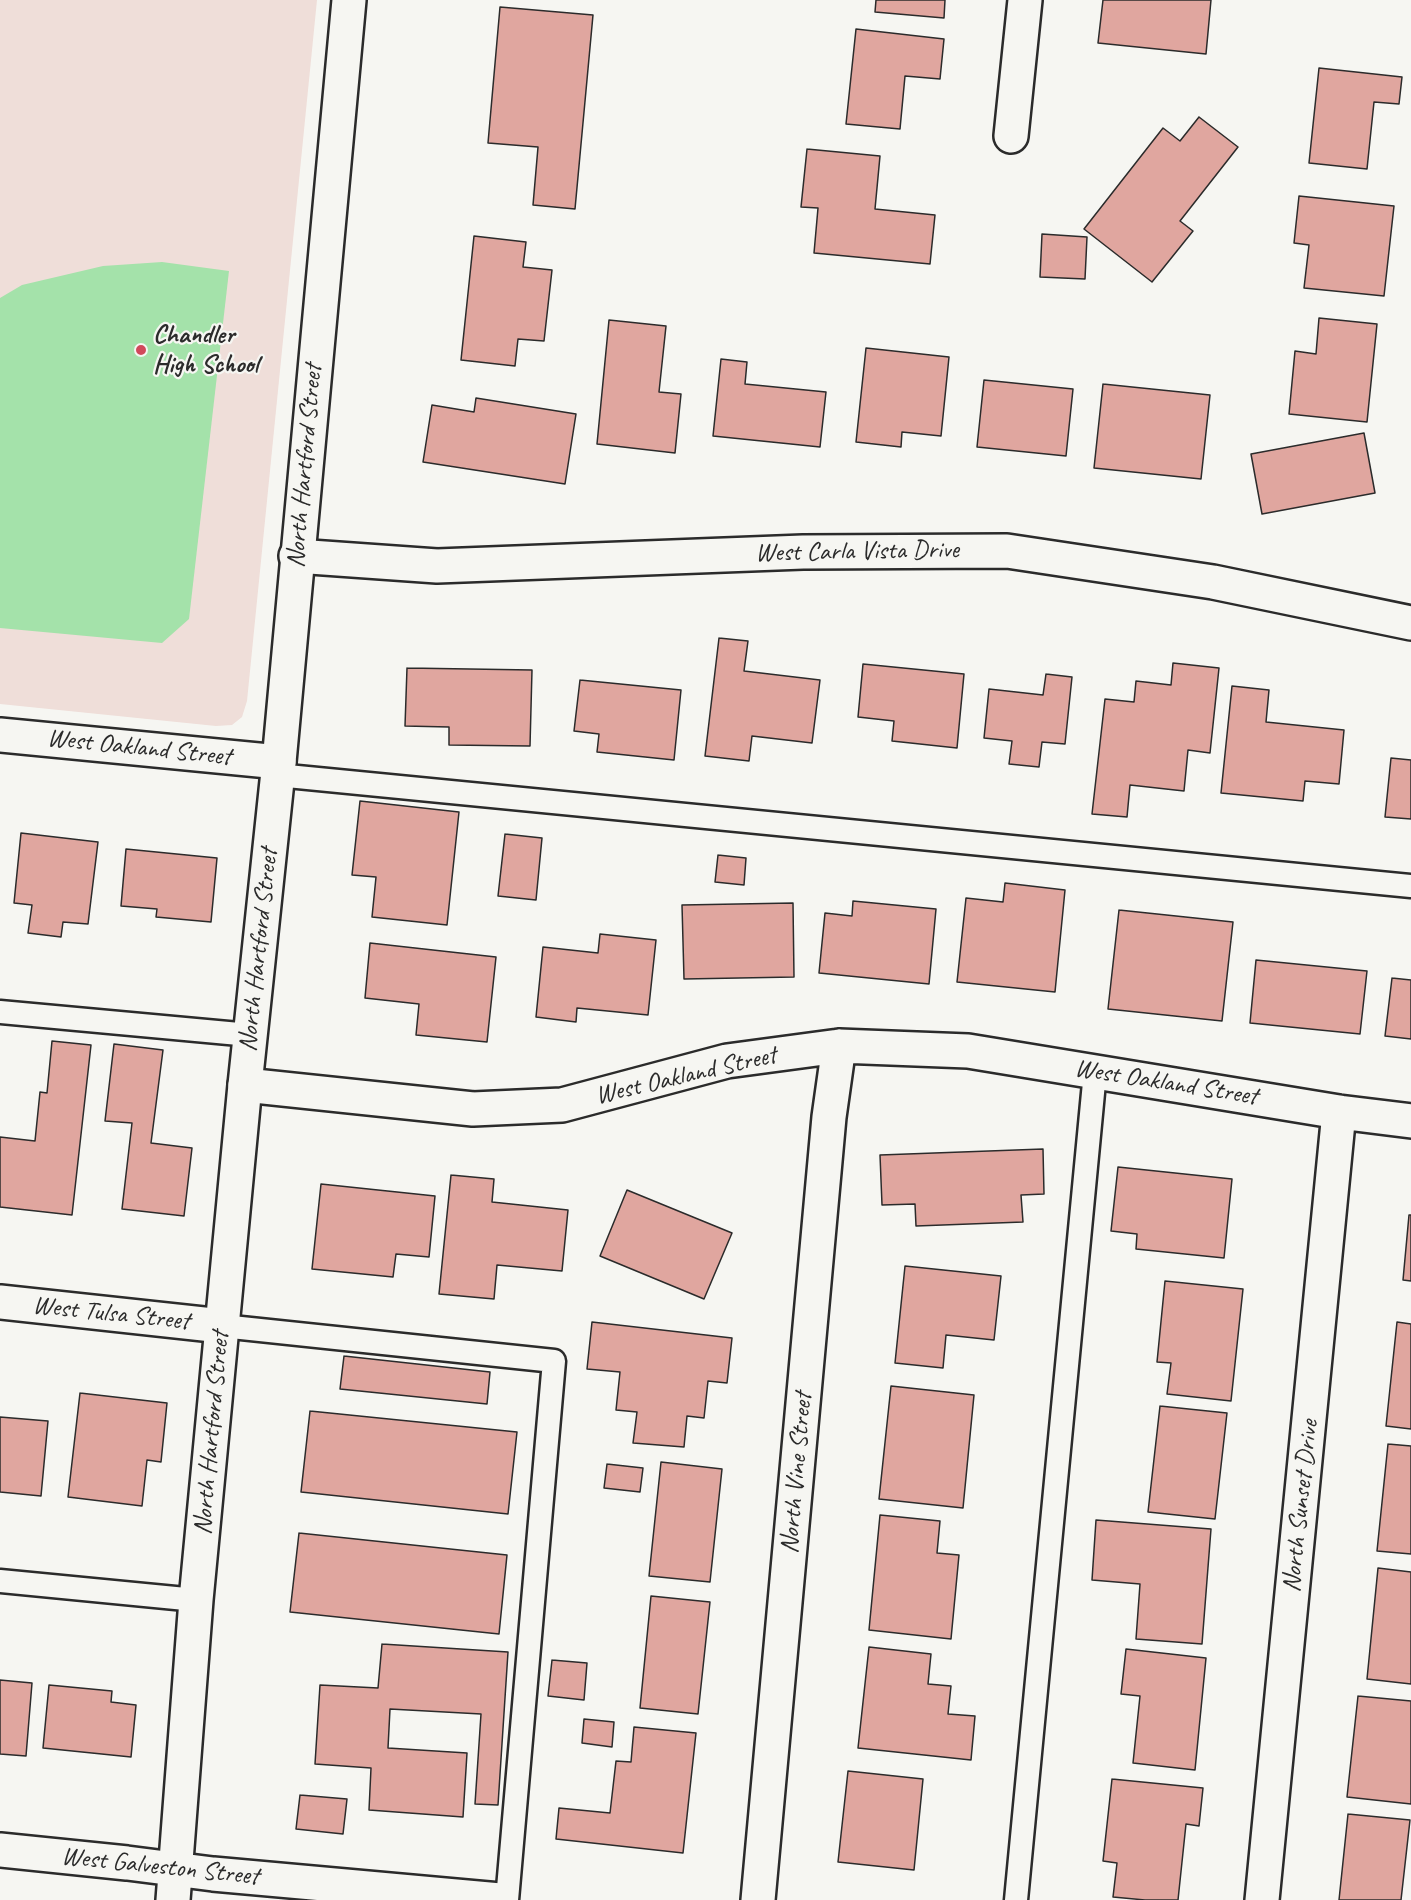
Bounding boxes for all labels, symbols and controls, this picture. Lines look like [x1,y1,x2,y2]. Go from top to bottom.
place label: Chandler High School [153,319,258,380]
marker: Chandler High School [134,343,148,357]
street label: North Hartford Street [281,363,329,569]
street label: West Carla Vista Drive [755,535,959,569]
street label: West Oakland Street [46,723,232,773]
street label: North Hartford Street [233,847,285,1053]
street label: West Oakland Street [593,1040,779,1112]
street label: West Oakland Street [1072,1053,1260,1113]
street label: West Tulsa Street [31,1290,191,1338]
street label: North Hartford Street [188,1330,236,1536]
street label: North Vine Street [774,1391,820,1555]
street label: North Sunset Drive [1276,1418,1326,1594]
street label: West Galveston Street [60,1841,260,1893]

